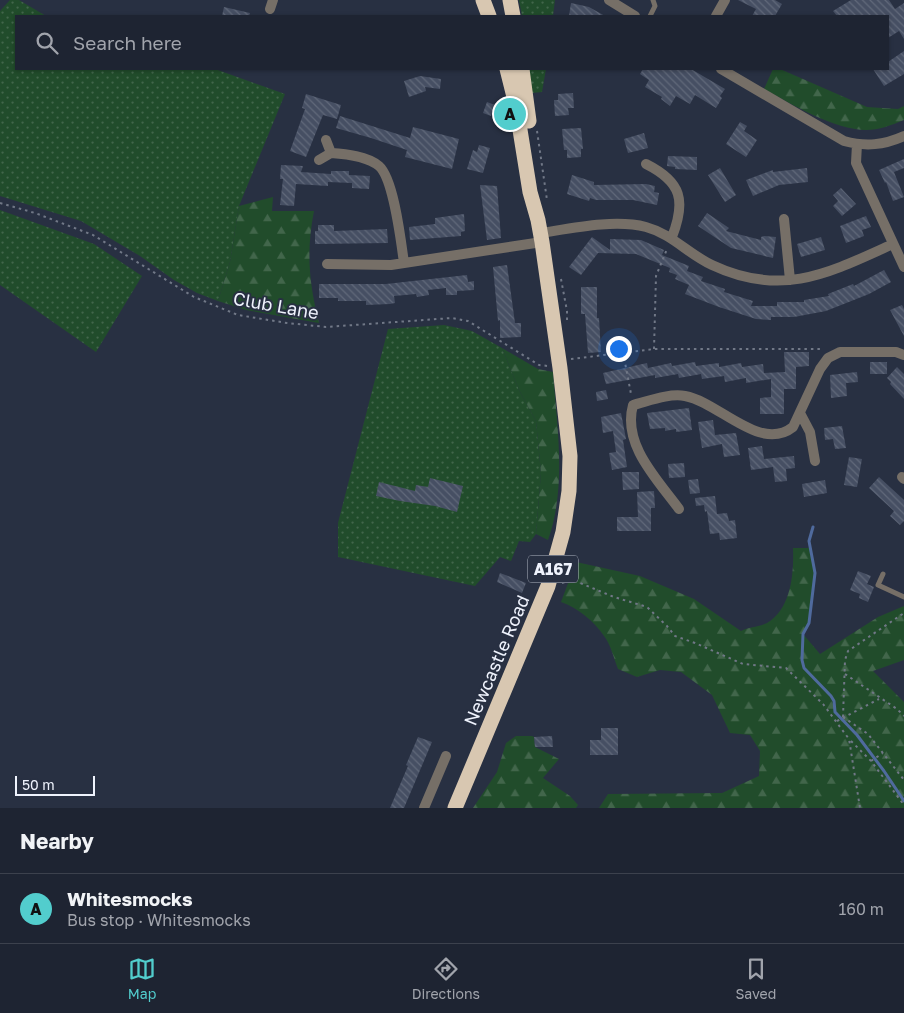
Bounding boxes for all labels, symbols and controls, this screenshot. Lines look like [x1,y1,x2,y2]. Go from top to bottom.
search box [15,15,889,70]
icon: search [33,29,61,57]
text: Search here [73,31,182,54]
pin: A [494,95,526,133]
street label: Club Lane [231,287,321,323]
your location [606,336,632,362]
road number: A167 [528,556,578,582]
street label: Newcastle Road [459,591,533,729]
scale bar [15,773,95,796]
text: 50 m [22,776,55,793]
text: Nearby [20,828,94,854]
text: Whitesmocks [67,887,193,910]
text: A [30,899,42,919]
text: 160 m [838,899,884,919]
text: Bus stop · Whitesmocks [67,910,251,930]
tab: Map [128,955,156,1002]
tab: Directions [412,955,480,1002]
tab: Saved [735,955,776,1002]

